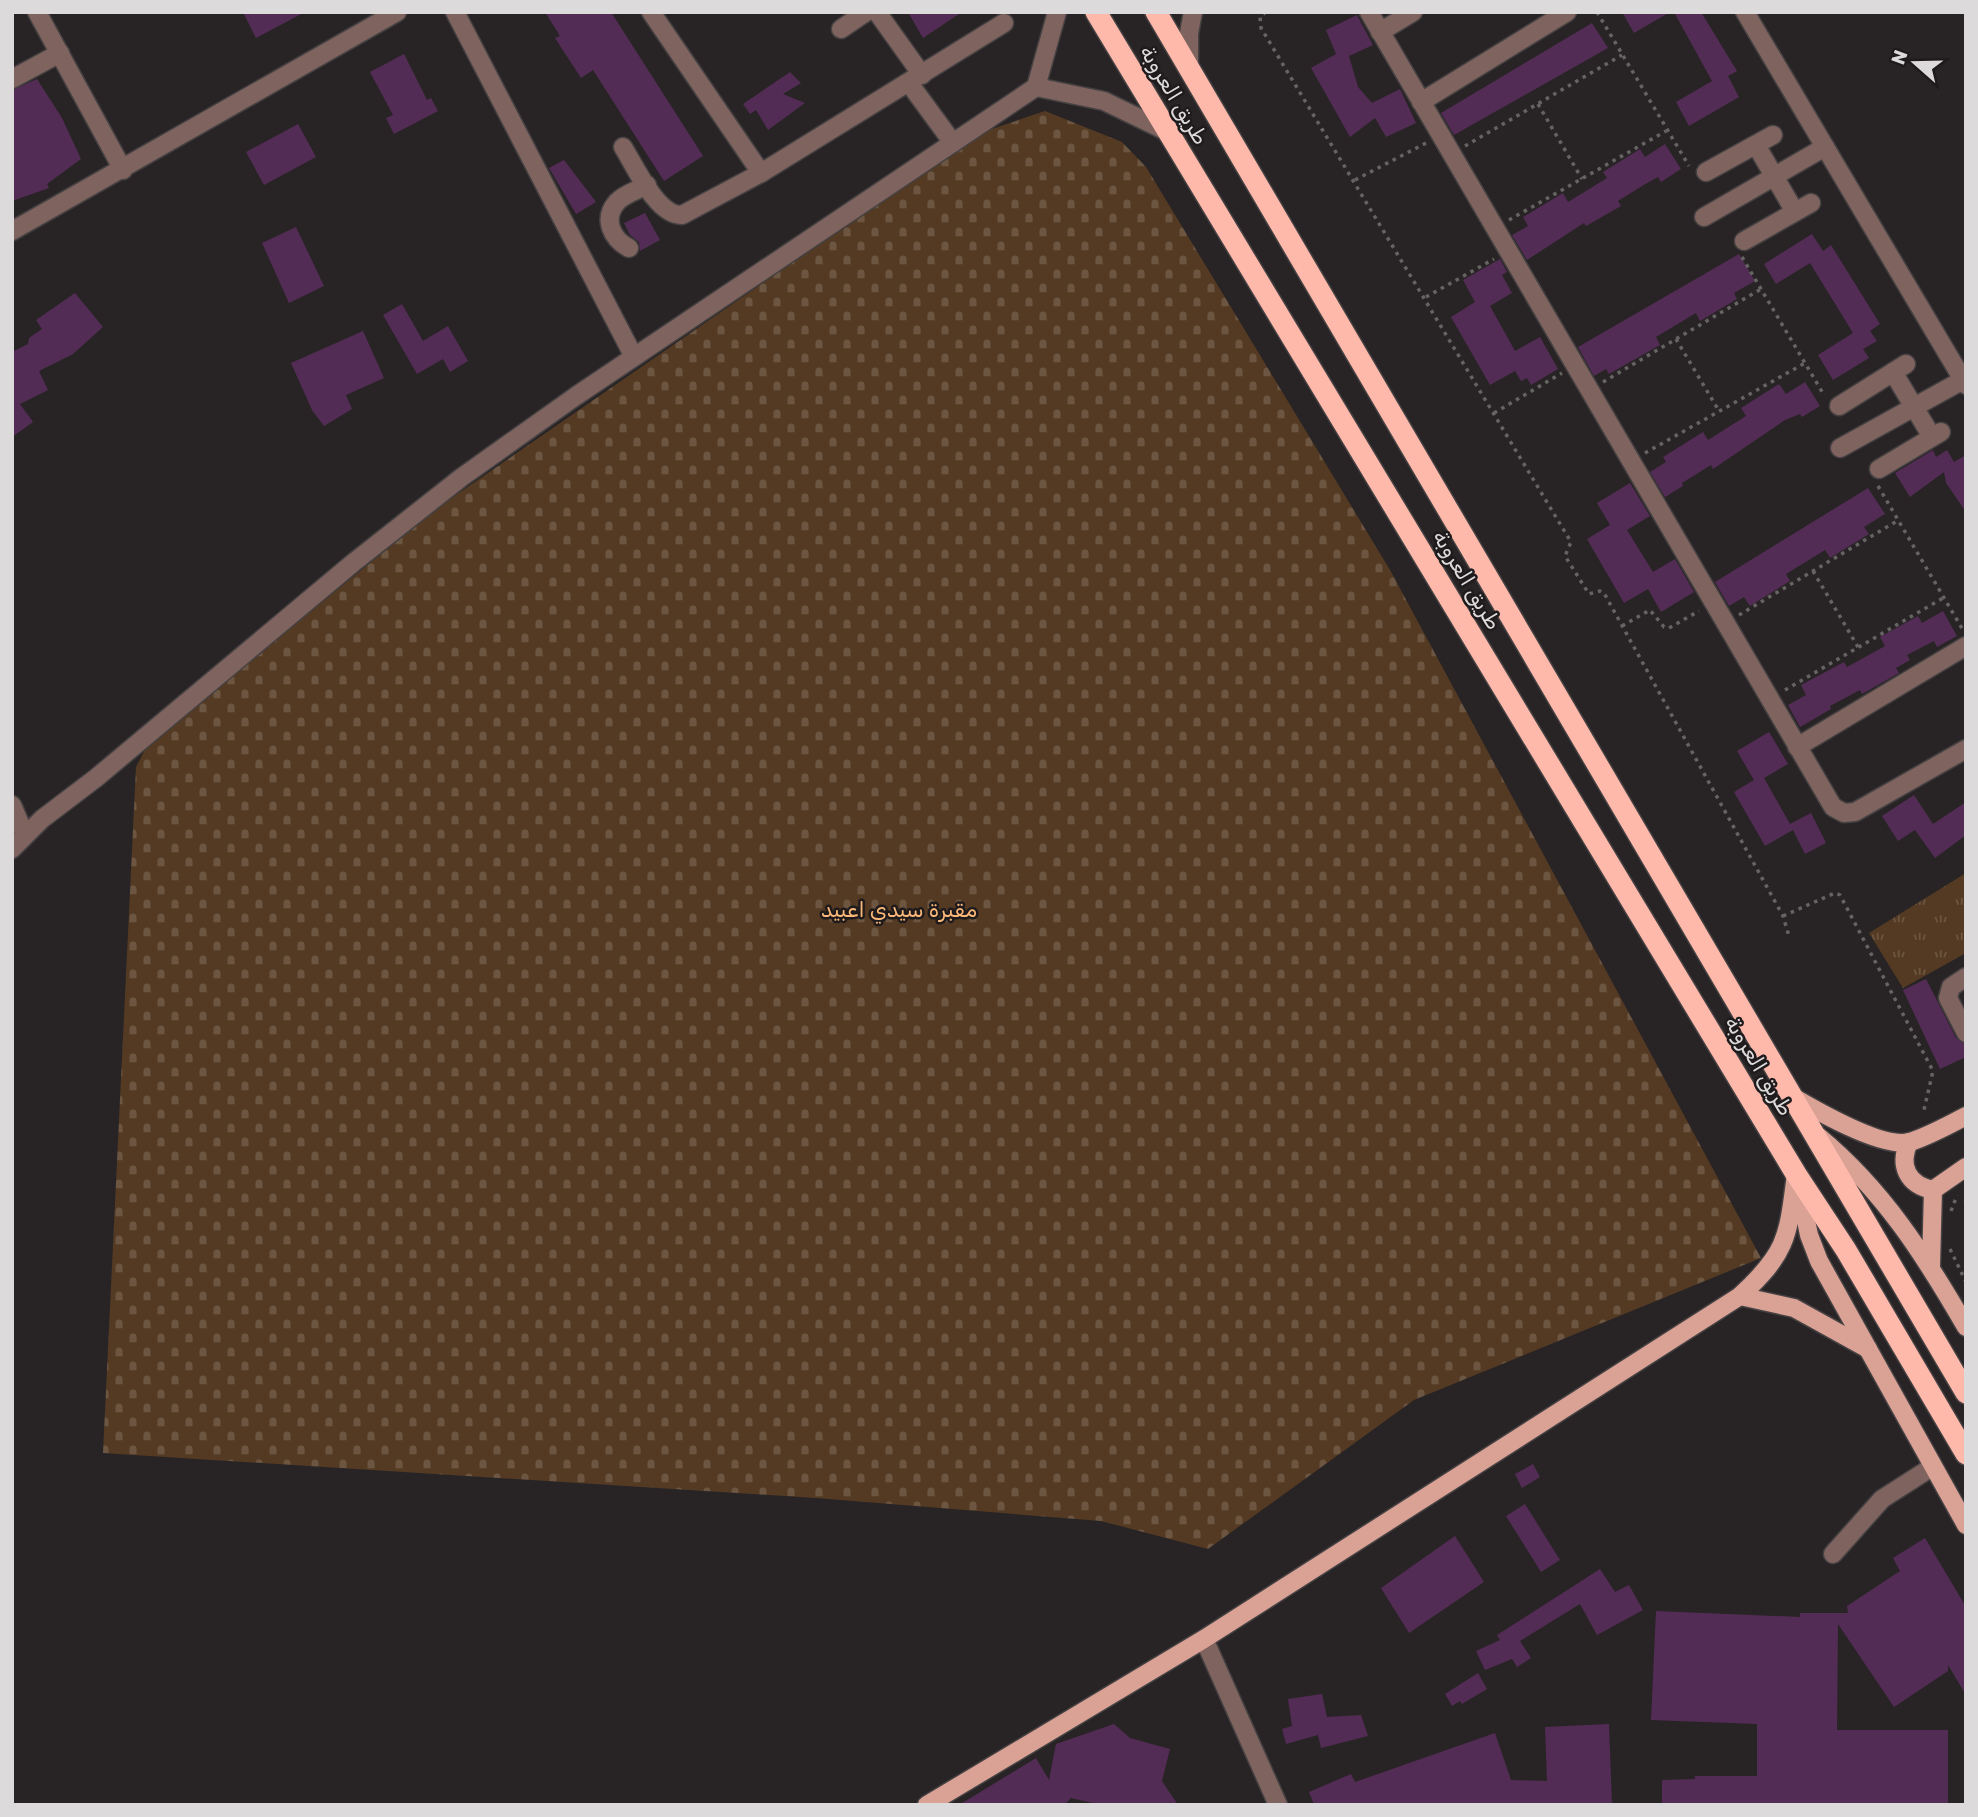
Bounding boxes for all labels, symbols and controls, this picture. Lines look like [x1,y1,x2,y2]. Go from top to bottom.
north arrow [1880,28,1950,98]
street label: طريق العروبة [1134,41,1214,149]
text: N [1886,47,1913,68]
street label: طريق العروبة [1427,526,1507,634]
park label: مقبرة سيدي اعبيد [821,897,977,924]
street label: طريق العروبة [1719,1012,1799,1120]

